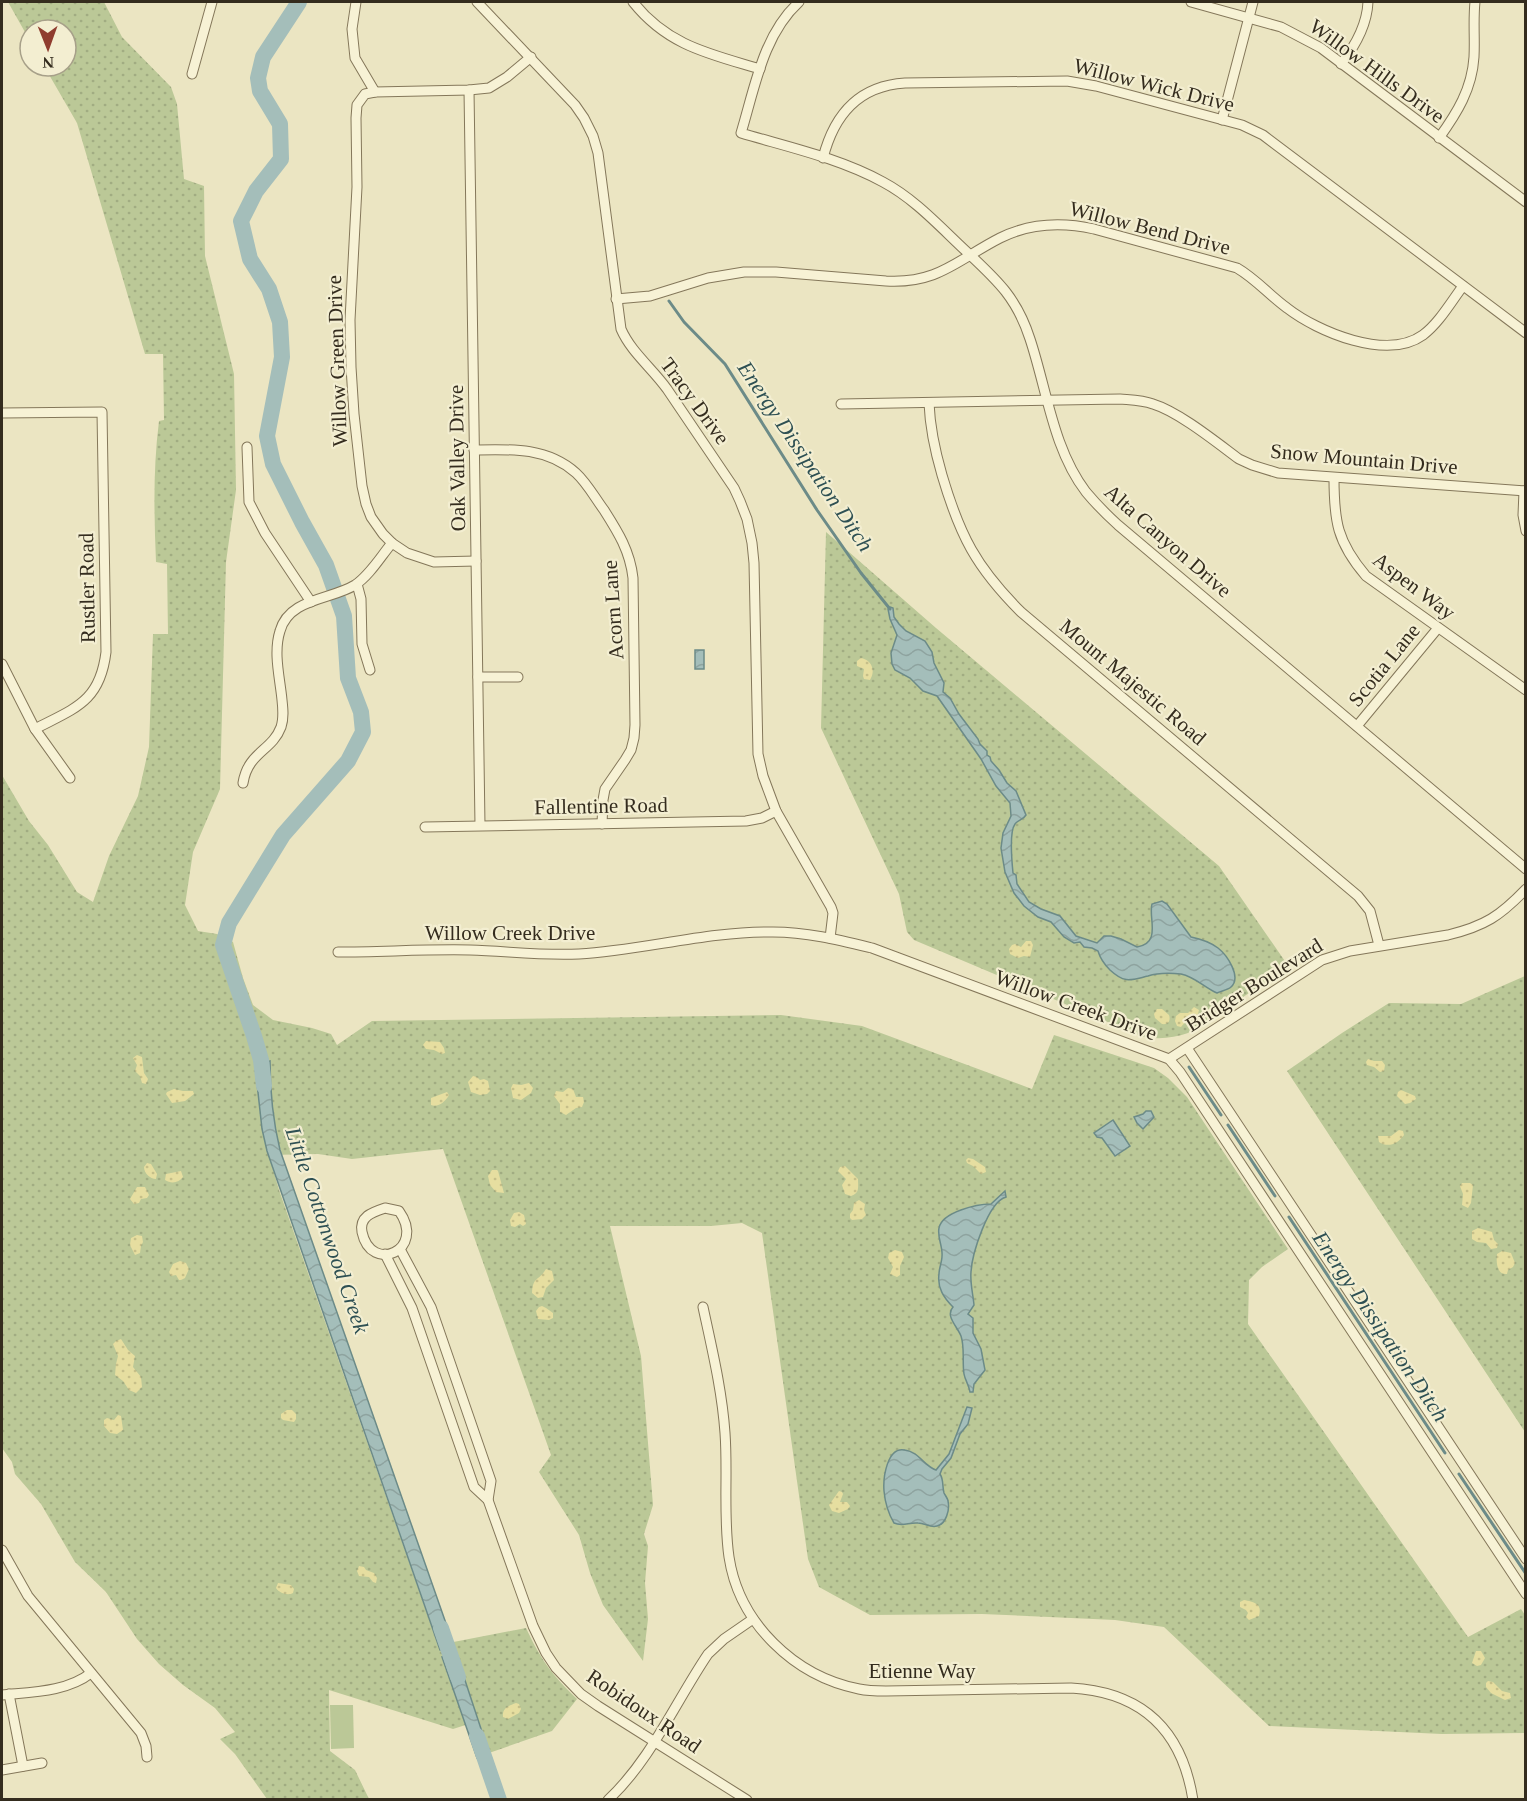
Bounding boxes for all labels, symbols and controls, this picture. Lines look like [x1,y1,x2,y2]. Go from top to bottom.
street label: Willow Hills Drive [1305,14,1449,128]
north arrow [18,18,78,78]
street label: Willow Wick Drive [1071,53,1237,117]
text: N [42,54,54,71]
street label: Willow Bend Drive [1067,196,1233,260]
street label: Willow Green Drive [322,275,352,447]
street label: Tracy Drive [656,353,734,449]
water label: Energy Dissipation Ditch [732,356,879,556]
street label: Oak Valley Drive [444,385,470,531]
street label: Snow Mountain Drive [1269,439,1459,479]
street label: Alta Canyon Drive [1100,480,1236,602]
street label: Rustler Road [74,532,100,643]
street label: Aspen Way [1368,547,1460,625]
street label: Acorn Lane [598,559,628,661]
street label: Mount Majestic Road [1055,614,1211,750]
street label: Scotia Lane [1343,619,1425,711]
street label: Fallentine Road [534,793,668,819]
street label: Willow Creek Drive [425,921,595,945]
street label: Bridger Boulevard [1181,933,1327,1037]
street label: Willow Creek Drive [992,965,1160,1045]
water label: Little Cottonwood Creek [280,1123,375,1338]
water label: Energy Dissipation Ditch [1307,1226,1454,1426]
street label: Etienne Way [869,1659,976,1683]
street label: Robidoux Road [582,1664,706,1758]

